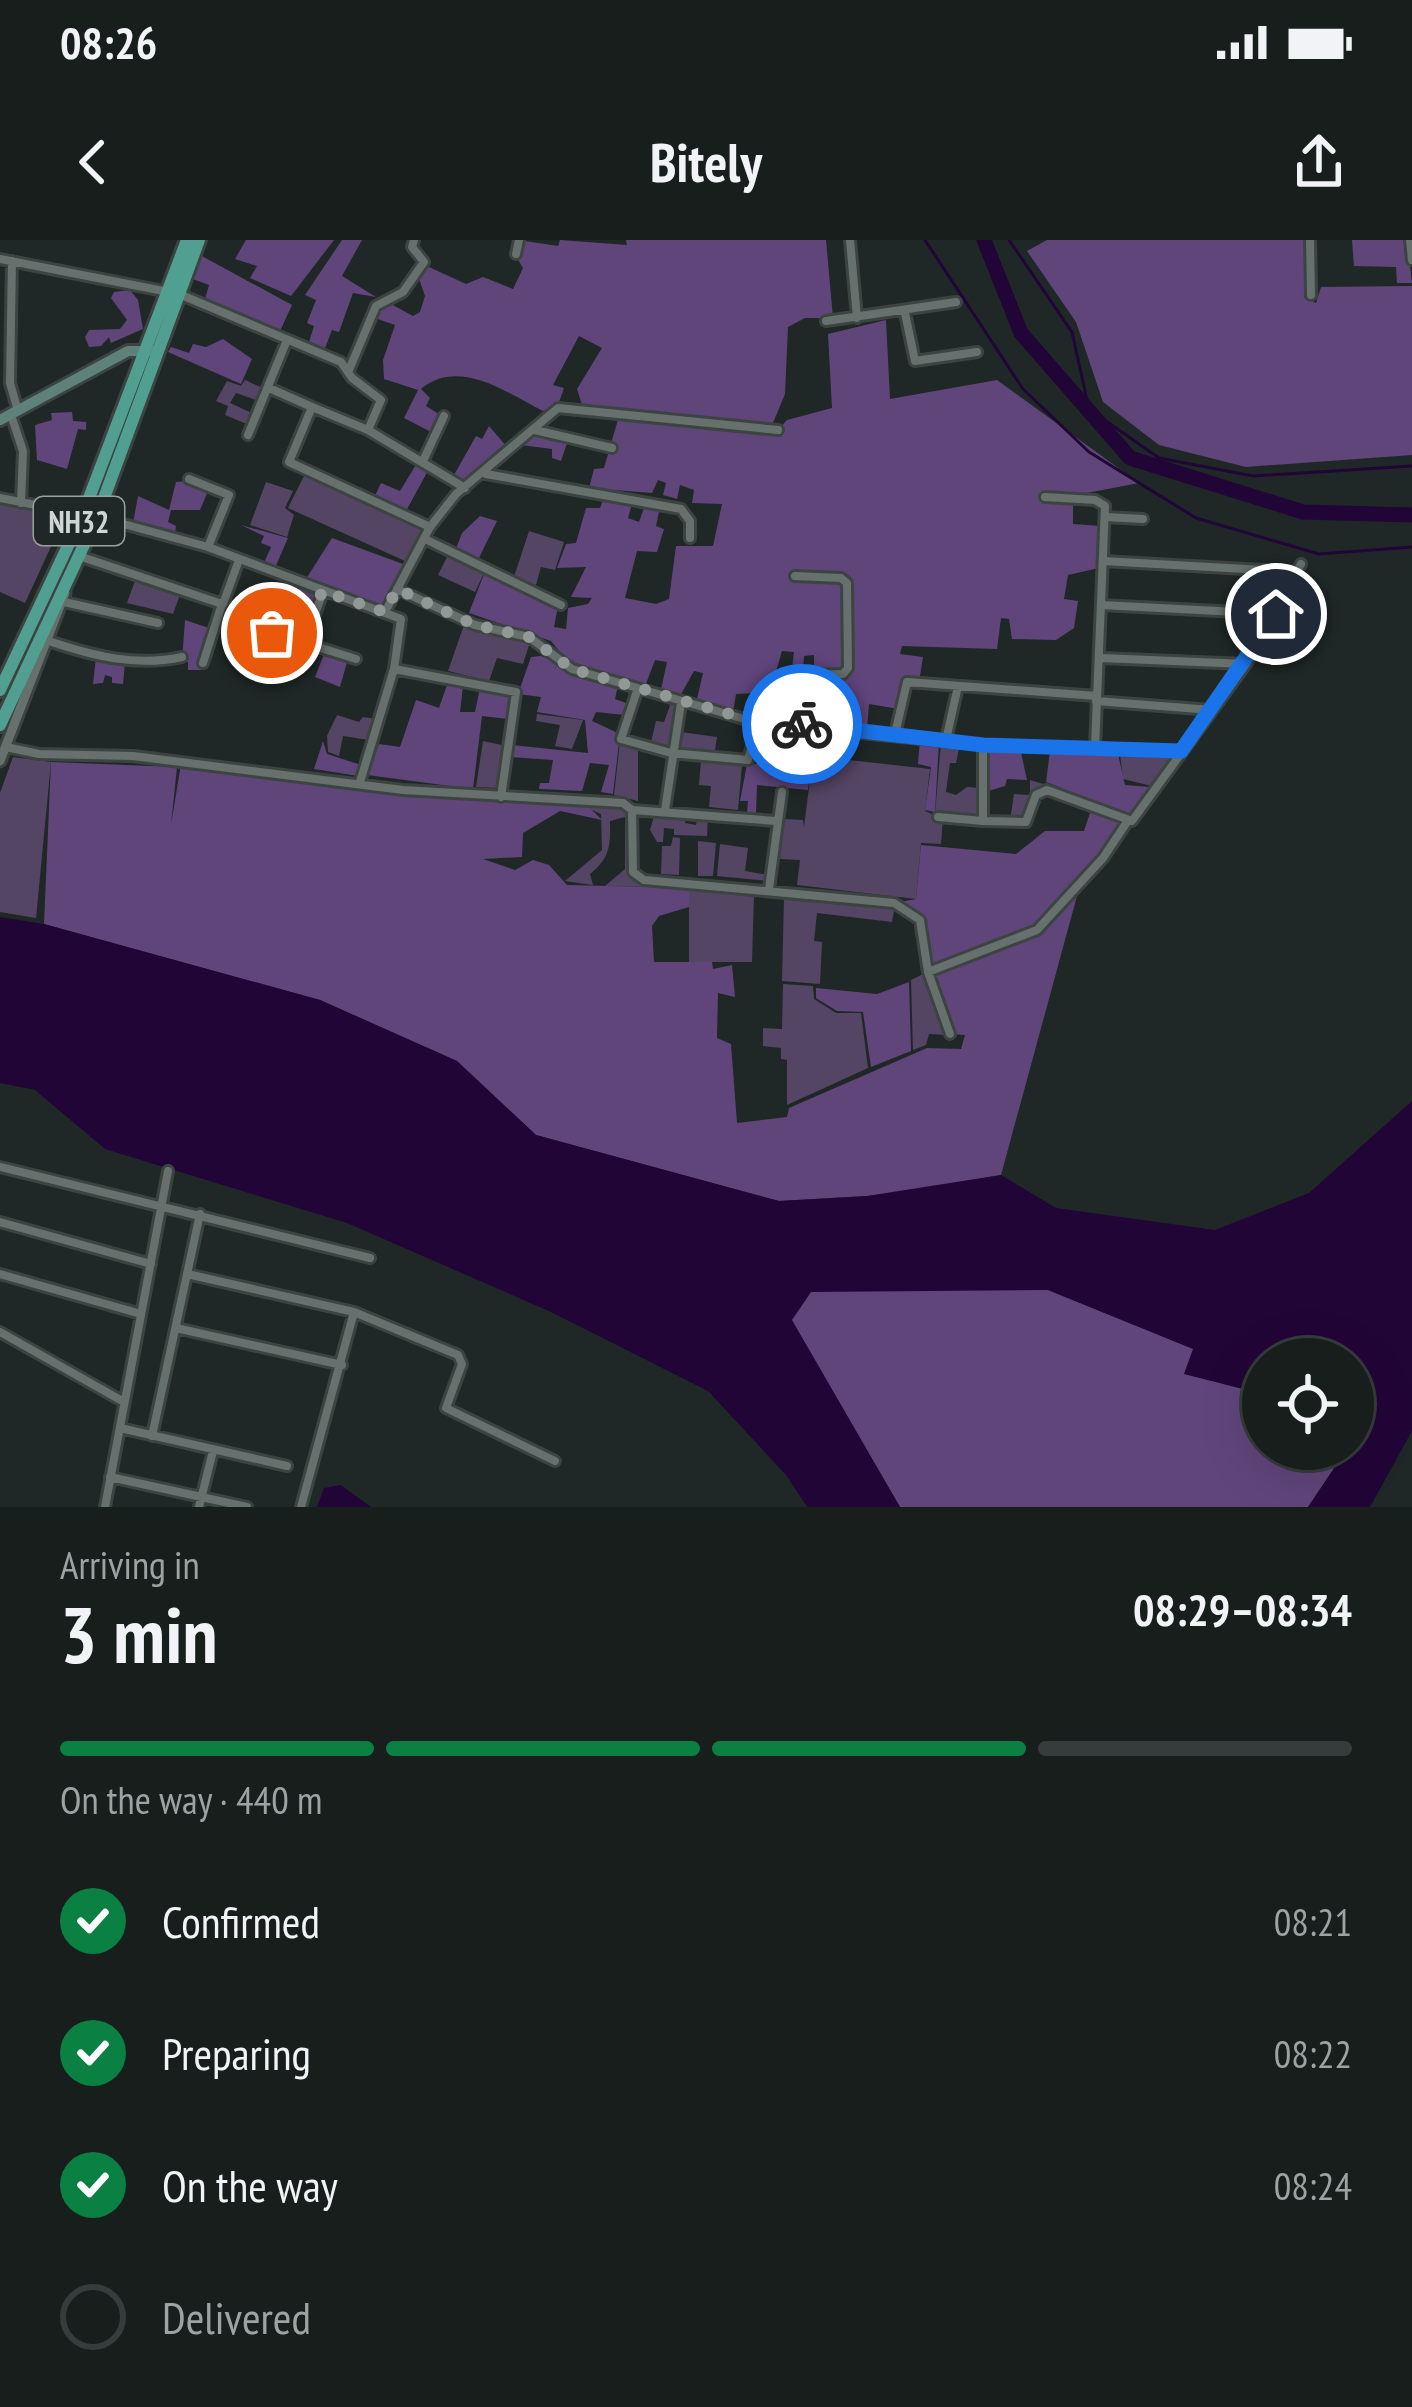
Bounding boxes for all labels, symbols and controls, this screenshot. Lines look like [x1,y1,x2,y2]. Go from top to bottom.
text: 08:26 [60,13,157,71]
text: Bitely [650,127,762,197]
icon: back [60,129,126,195]
icon: share [1286,129,1352,195]
road number: NH32 [34,497,124,545]
pin [1225,563,1327,665]
icon: home [1243,581,1309,647]
pin [221,582,323,684]
icon: bag [239,600,305,666]
courier [742,664,862,784]
icon: bike [769,691,835,757]
map controls [1242,1338,1374,1470]
button: locate [1242,1338,1374,1470]
text: Arriving in [60,1539,200,1590]
text: 08:29–08:34 [1133,1580,1352,1638]
text: 3 min [60,1584,218,1685]
text: On the way · 440 m [60,1774,322,1825]
icon: check [60,1888,126,1954]
text: Confirmed [162,1892,320,1950]
text: 08:21 [1274,1896,1352,1947]
icon: check [60,2020,126,2086]
text: Preparing [162,2024,311,2082]
text: 08:22 [1274,2028,1352,2079]
icon: check [60,2152,126,2218]
text: On the way [162,2156,338,2214]
text: 08:24 [1274,2160,1352,2211]
text: Delivered [162,2288,311,2346]

